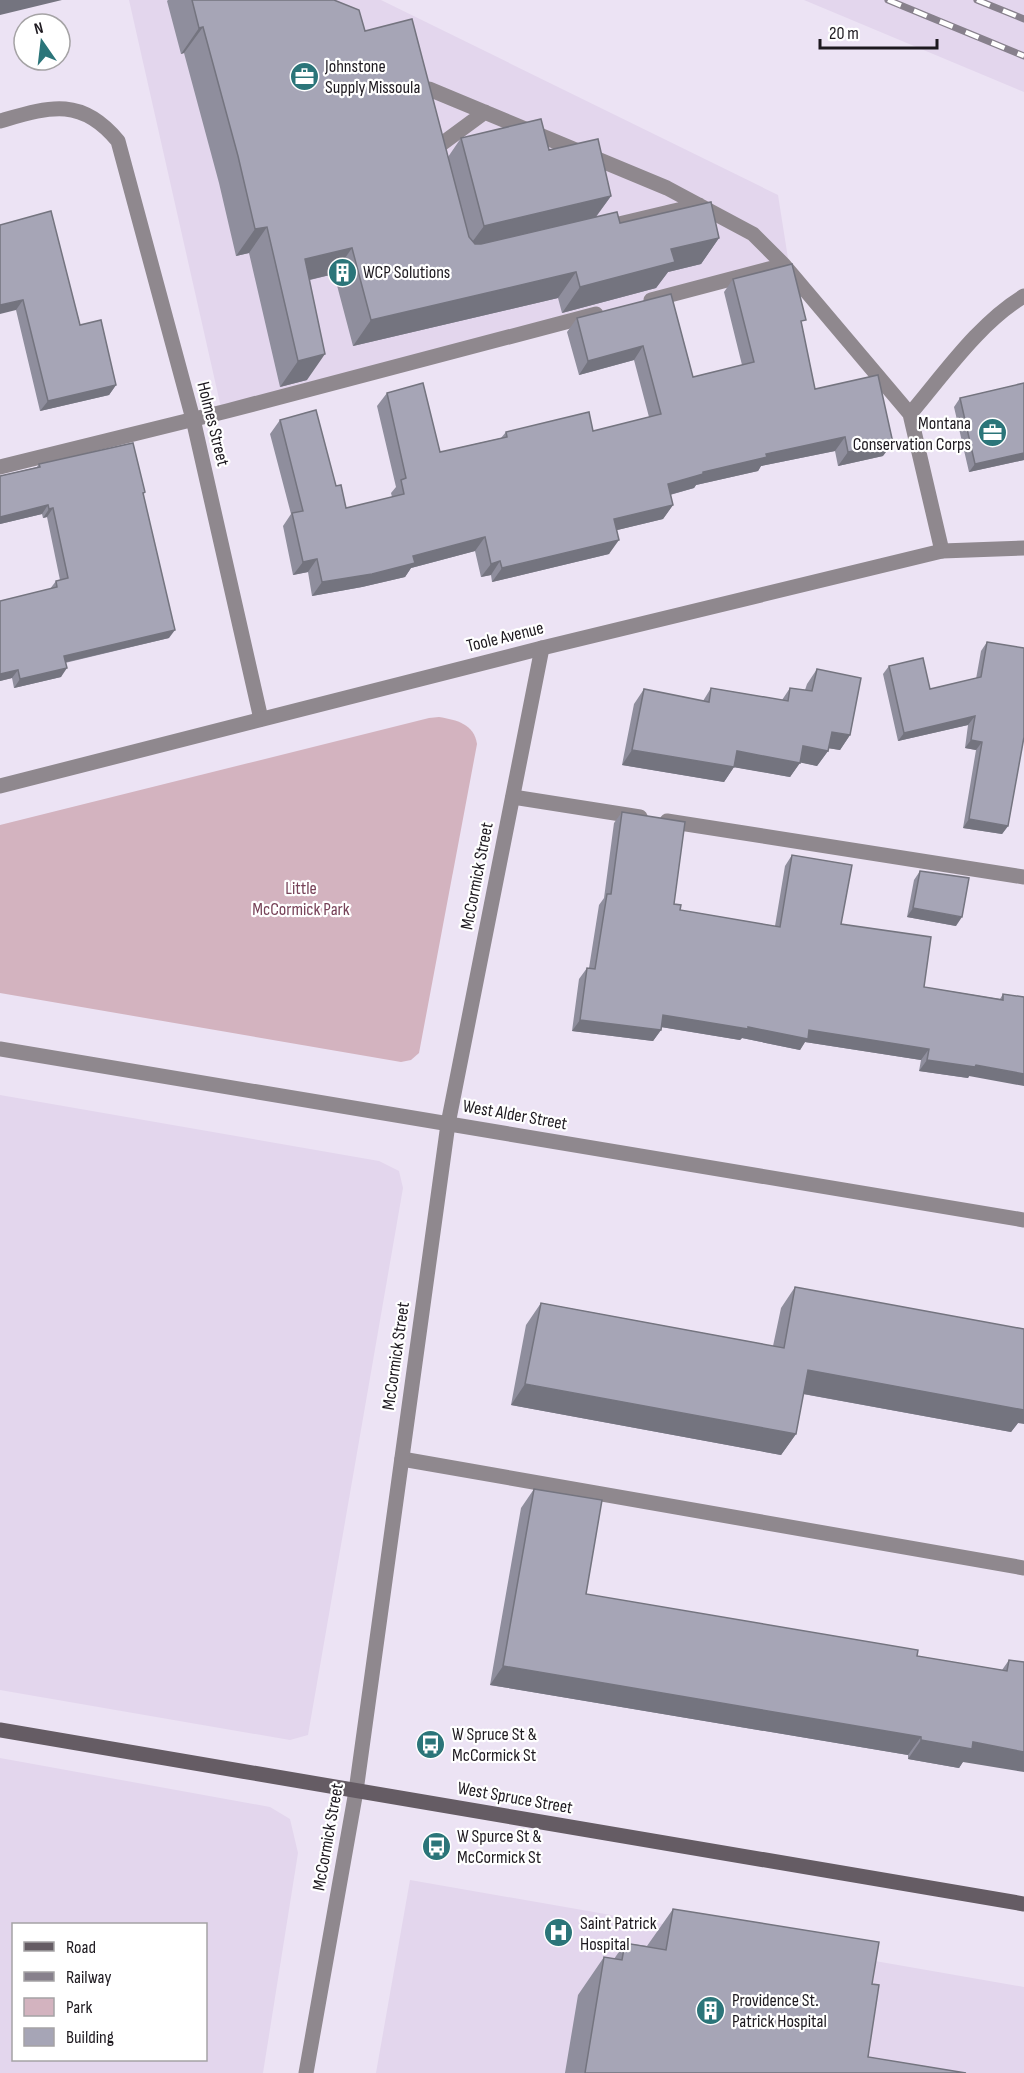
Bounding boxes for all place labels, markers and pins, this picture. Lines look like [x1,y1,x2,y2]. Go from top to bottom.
place label: Johnstone Supply Missoula [324,56,420,98]
office icon: Johnstone Supply Missoula [288,60,320,92]
building icon: WCP Solutions [326,256,358,288]
place label: WCP Solutions [363,262,450,283]
place label: Montana Conservation Corps [853,413,971,455]
office icon: Montana Conservation Corps [976,417,1008,449]
place label: W Spruce St & McCormick St [452,1724,537,1766]
bus stop icon: W Spruce St & McCormick St [415,1728,447,1760]
place label: W Spurce St & McCormick St [457,1826,542,1868]
bus stop icon: W Spurce St & McCormick St [420,1830,452,1862]
place label: Saint Patrick Hospital [580,1913,657,1955]
hospital icon: Saint Patrick Hospital [543,1917,575,1949]
place label: Providence St. Patrick Hospital [732,1990,827,2032]
building icon: Providence St. Patrick Hospital [695,1994,727,2026]

